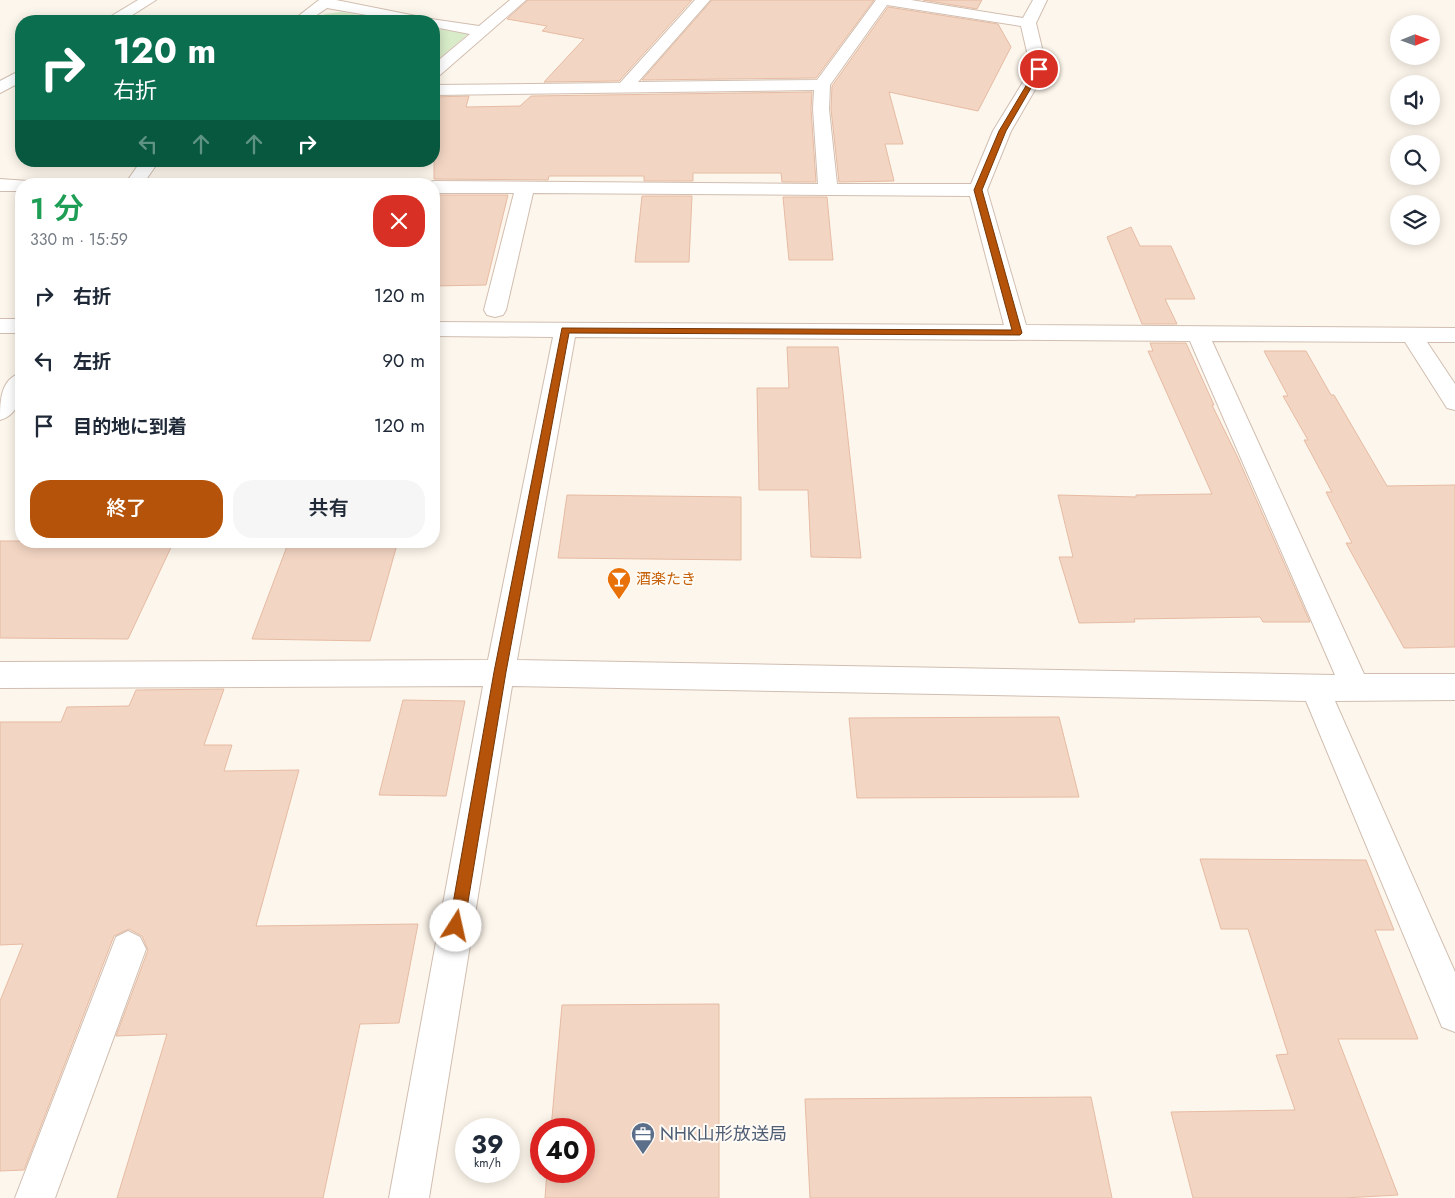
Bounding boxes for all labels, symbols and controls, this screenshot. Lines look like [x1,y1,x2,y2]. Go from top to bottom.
north arrow [1390,15,1440,65]
map controls [1390,15,1440,245]
text: 120 m [113,26,216,76]
icon: right [30,35,95,100]
pin [1018,48,1060,90]
icon: arrive [1025,55,1053,83]
text: 右折 [113,74,157,106]
button: sound [1390,75,1440,125]
icon: left [134,130,162,158]
icon: ahead [187,130,215,158]
icon: ahead [240,130,268,158]
icon: right [293,130,321,158]
button: search [1390,135,1440,185]
text: 1 分 [30,187,84,230]
button: close [373,195,425,247]
button: layers [1390,195,1440,245]
text: 330 m · 15:59 [30,228,128,251]
icon: right [30,282,58,310]
text: 120 m [374,282,425,309]
text: 右折 [73,283,111,310]
icon: left [30,347,58,375]
text: 90 m [382,347,425,374]
text: 左折 [73,348,111,375]
icon: arrive [30,412,58,440]
text: 120 m [374,412,425,439]
text: 目的地に到着 [73,413,187,440]
button: 終了 [30,480,223,538]
button: 共有 [233,480,425,538]
bar icon: 酒楽たき [606,566,632,600]
place label: 酒楽たき [636,568,696,590]
position arrow [429,899,481,951]
speed limit sign: 40 [530,1118,595,1183]
office icon: NHK山形放送局 [630,1121,656,1155]
place label: NHK山形放送局 [660,1121,787,1147]
text: 39 [471,1126,504,1162]
text: km/h [474,1154,501,1172]

